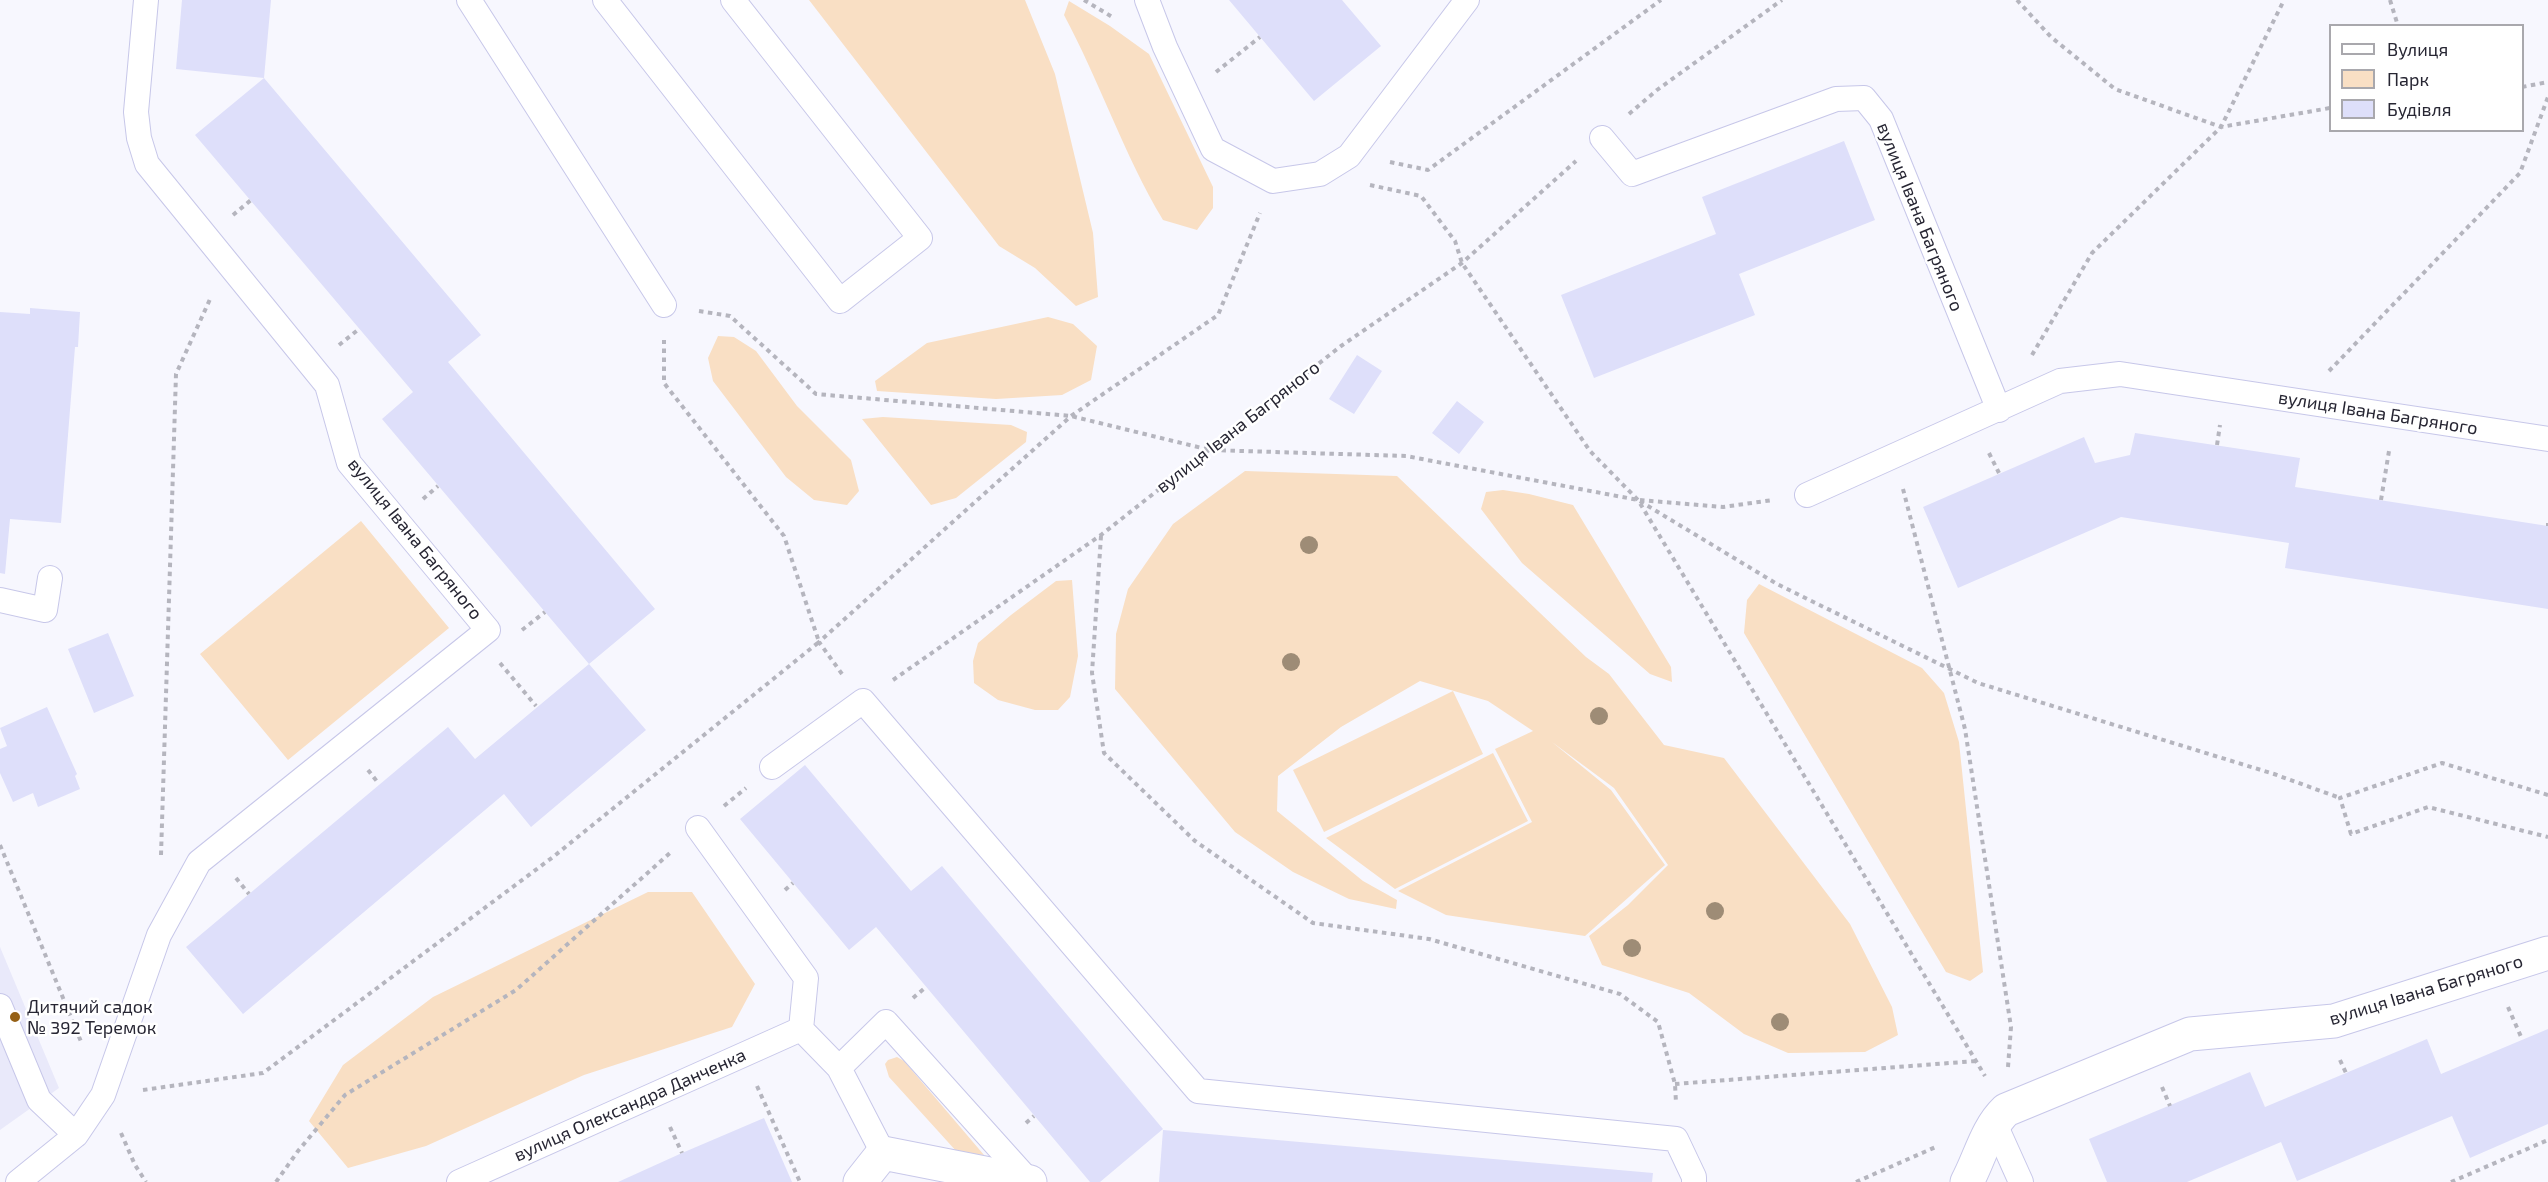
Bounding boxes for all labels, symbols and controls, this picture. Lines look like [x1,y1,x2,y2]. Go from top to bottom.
legend [2329,24,2524,132]
text: Вулиця [2387,38,2448,60]
text: Парк [2387,68,2429,90]
text: Будівля [2387,98,2451,120]
street label: вулиця Івана Багряного [1872,120,1968,314]
street label: вулиця Івана Багряного [1152,356,1324,498]
street label: вулиця Івана Багряного [2277,387,2479,439]
street label: вулиця Івана Багряного [343,454,487,624]
street label: вулиця Івана Багряного [2326,950,2526,1030]
place label: Дитячий садок № 392 Теремок [27,996,156,1038]
marker: Дитячий садок № 392 Теремок [8,1010,22,1024]
street label: вулиця Олександра Данченка [511,1044,749,1166]

